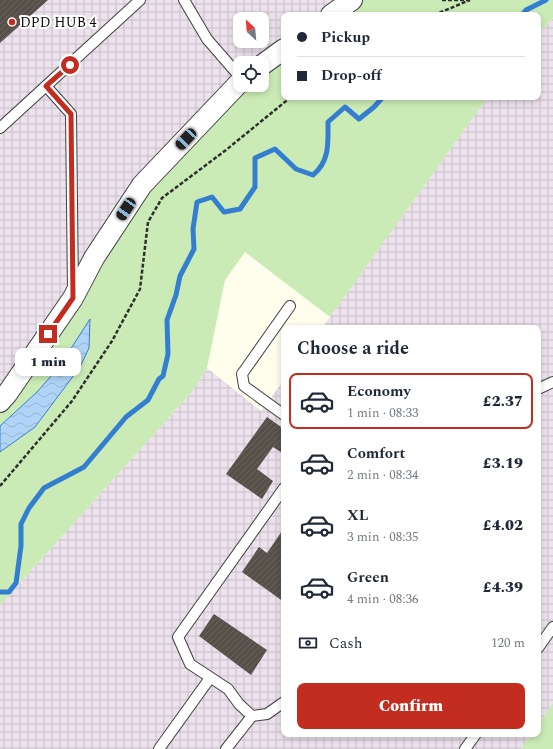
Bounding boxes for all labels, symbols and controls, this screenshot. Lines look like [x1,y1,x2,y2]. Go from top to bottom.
place label: DPD HUB 4 [20,12,97,33]
north arrow [233,12,269,48]
map controls [233,12,269,92]
marker: DPD HUB 4 [7,17,17,27]
text: Pickup [321,26,370,49]
route start [61,56,79,74]
button: locate [233,56,269,92]
text: Drop-off [321,64,382,87]
car [173,126,199,152]
car [114,196,138,222]
route end [39,325,57,343]
text: Choose a ride [297,335,409,362]
callout: 1 min [15,348,81,376]
text: 1 min [30,352,66,372]
text: Economy [347,380,411,403]
icon: car [299,383,335,419]
text: £2.37 [483,390,523,413]
text: 1 min · 08:33 [347,403,419,423]
text: Comfort [347,442,405,465]
icon: car [299,445,335,481]
text: £3.19 [483,452,523,475]
text: 2 min · 08:34 [347,465,419,485]
text: XL [347,504,368,527]
icon: car [299,507,335,543]
text: £4.02 [483,514,523,537]
text: 3 min · 08:35 [347,527,419,547]
text: Green [347,566,389,589]
icon: car [299,569,335,605]
text: £4.39 [483,576,523,599]
text: 4 min · 08:36 [347,589,419,609]
icon: cash [297,632,319,654]
text: Cash [329,632,362,655]
text: 120 m [491,633,525,653]
button: Confirm [297,683,525,729]

